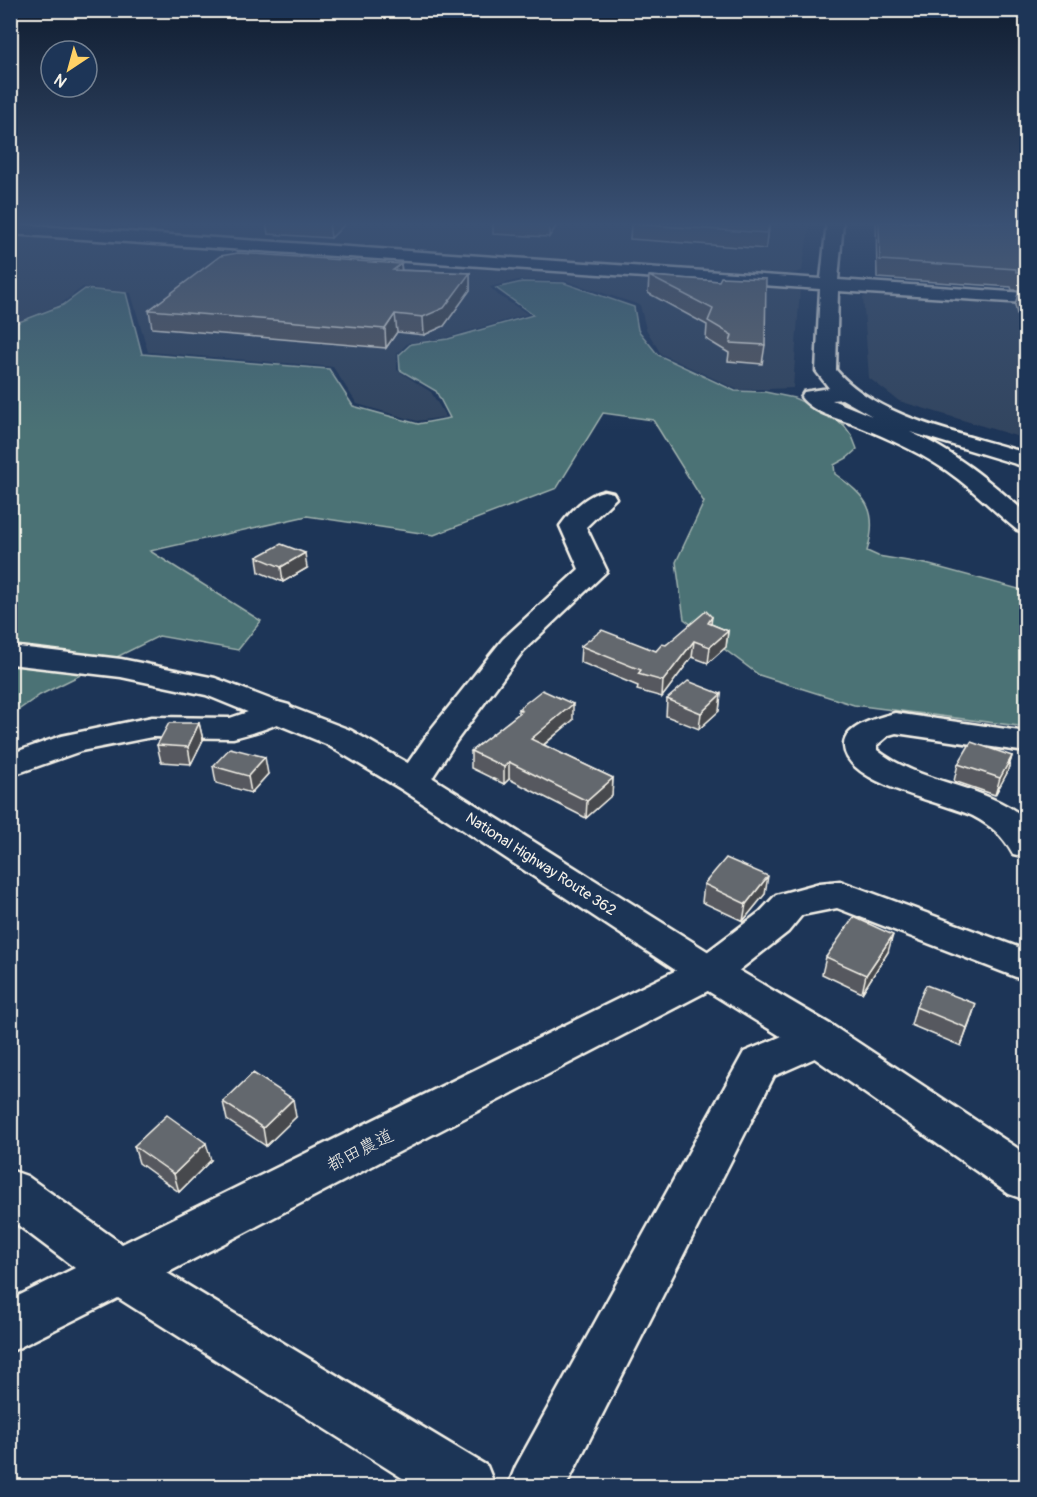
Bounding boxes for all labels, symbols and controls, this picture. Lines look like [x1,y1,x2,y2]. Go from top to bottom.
north arrow [39,39,99,99]
text: N [50,69,71,92]
street label: National Highway Route 362 [462,809,620,920]
street label: 都田農道 [323,1124,398,1177]

